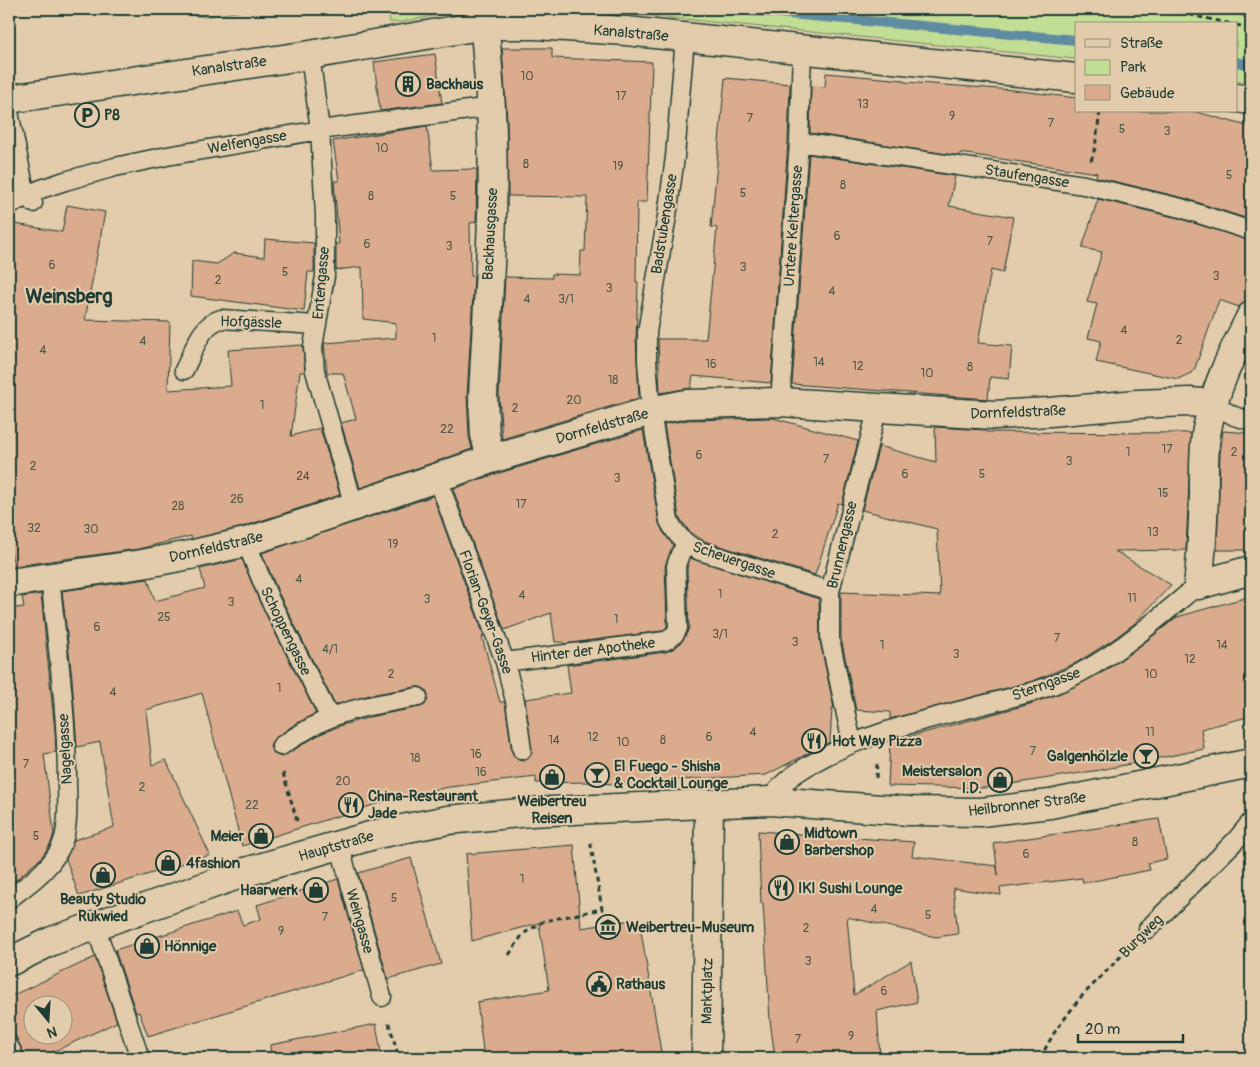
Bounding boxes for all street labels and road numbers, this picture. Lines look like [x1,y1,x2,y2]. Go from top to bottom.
street label: Kanalstraße [593,21,670,46]
street label: Kanalstraße [190,52,268,81]
street label: Welfengasse [206,126,289,159]
street label: Staufengasse [983,160,1071,193]
street label: Untere Keltergasse [780,164,807,287]
street label: Badstubengasse [647,172,682,276]
street label: Backhausgasse [479,187,502,281]
street label: Entengasse [309,245,334,320]
street label: Hofgässle [220,312,283,333]
street label: Dornfeldstraße [970,401,1067,424]
street label: Dornfeldstraße [554,404,651,449]
street label: Brunnengasse [823,499,862,591]
street label: Dornfeldstraße [167,527,265,567]
street label: Scheuergasse [690,537,778,584]
street label: Florian-Geyer-Gasse [454,548,517,677]
street label: Schoppengasse [256,584,316,679]
street label: Hinter der Apotheke [530,633,657,668]
street label: Sterngasse [1009,663,1084,706]
street label: Nagelgasse [54,712,77,785]
street label: Heilbronner Straße [967,788,1088,821]
street label: Hauptstraße [296,827,377,866]
street label: Weingasse [341,887,378,956]
street label: Burgweg [1116,911,1167,962]
street label: Marktplatz [697,957,718,1024]

